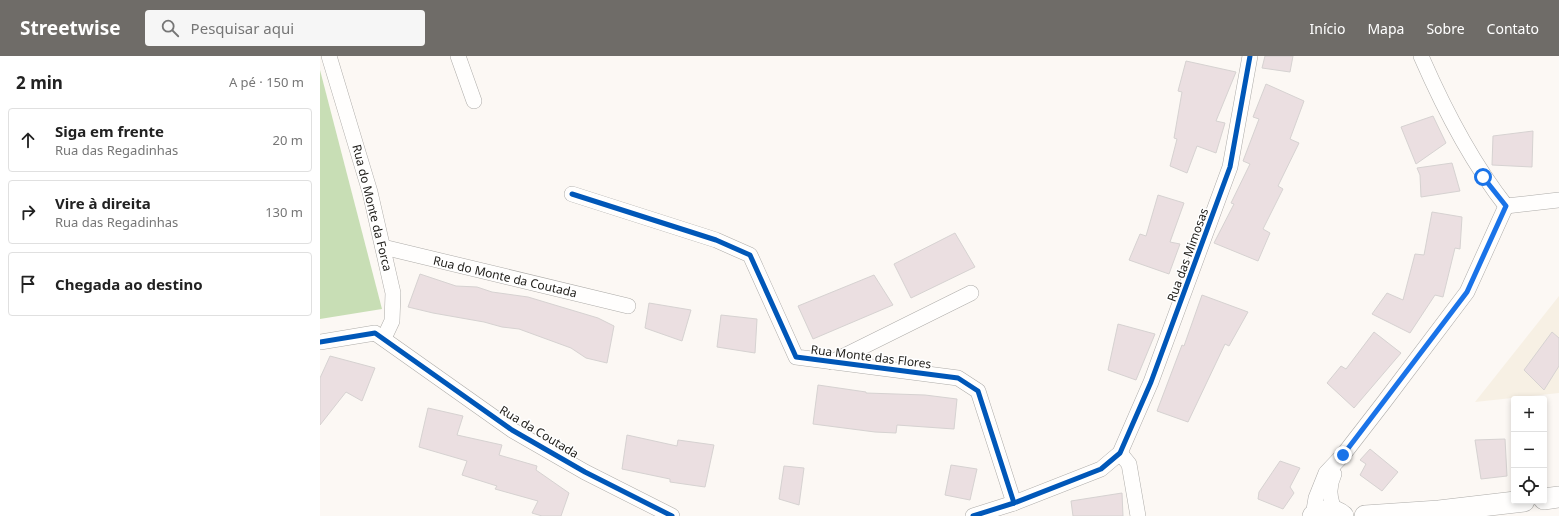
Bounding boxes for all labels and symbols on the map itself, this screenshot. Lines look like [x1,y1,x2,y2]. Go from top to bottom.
street label: Rua do Monte da Forca [348,143,396,273]
route start [1474,168,1492,186]
street label: Rua das Mimosas [1163,205,1212,304]
street label: Rua do Monte da Coutada [432,252,579,301]
street label: Rua Monte das Flores [810,341,933,372]
street label: Rua da Coutada [497,401,582,462]
route end [1334,446,1352,464]

